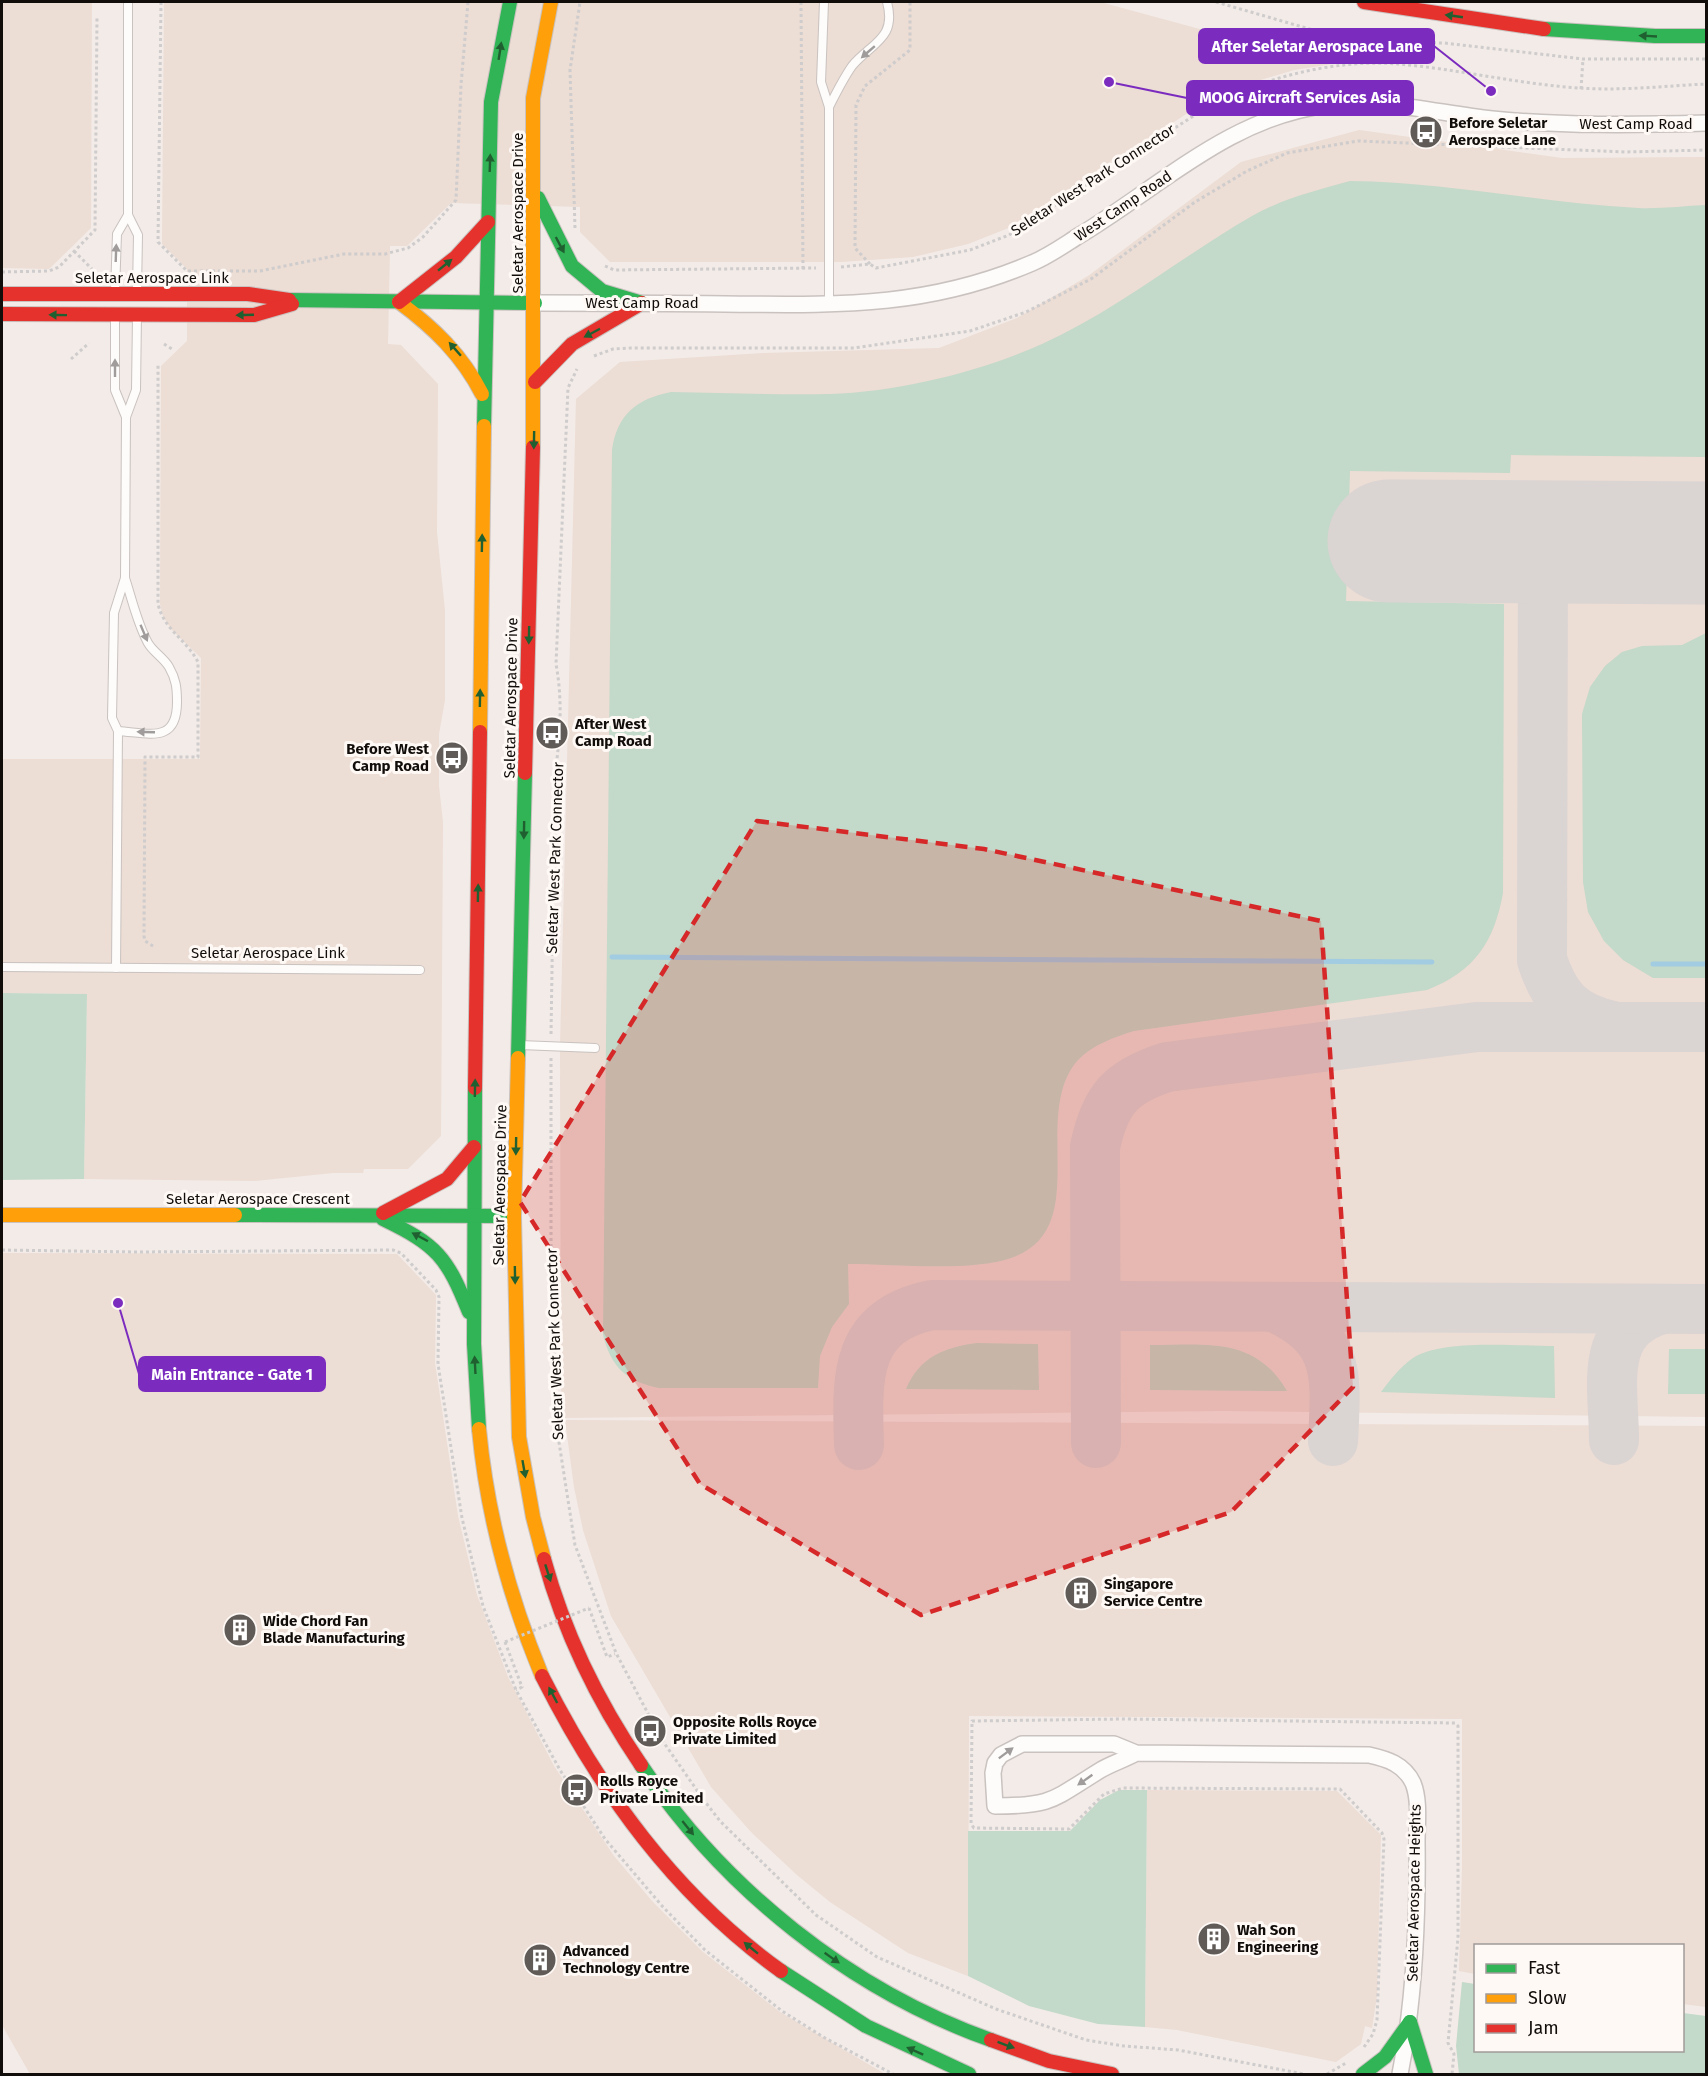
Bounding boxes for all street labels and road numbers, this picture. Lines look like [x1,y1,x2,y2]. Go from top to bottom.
street label: West Camp Road [1579,115,1693,133]
street label: Seletar West Park Connector [1008,120,1179,240]
street label: Seletar Aerospace Drive [509,132,527,294]
street label: West Camp Road [1071,167,1175,245]
street label: Seletar Aerospace Link [75,269,229,287]
street label: West Camp Road [585,294,699,312]
street label: Seletar Aerospace Drive [501,617,521,779]
street label: Seletar West Park Connector [543,762,567,954]
street label: Seletar Aerospace Link [191,944,345,962]
street label: Seletar Aerospace Drive [490,1104,510,1266]
street label: Seletar Aerospace Crescent [166,1190,351,1208]
street label: Seletar West Park Connector [543,1248,567,1440]
street label: Seletar Aerospace Heights [1403,1804,1425,1982]

